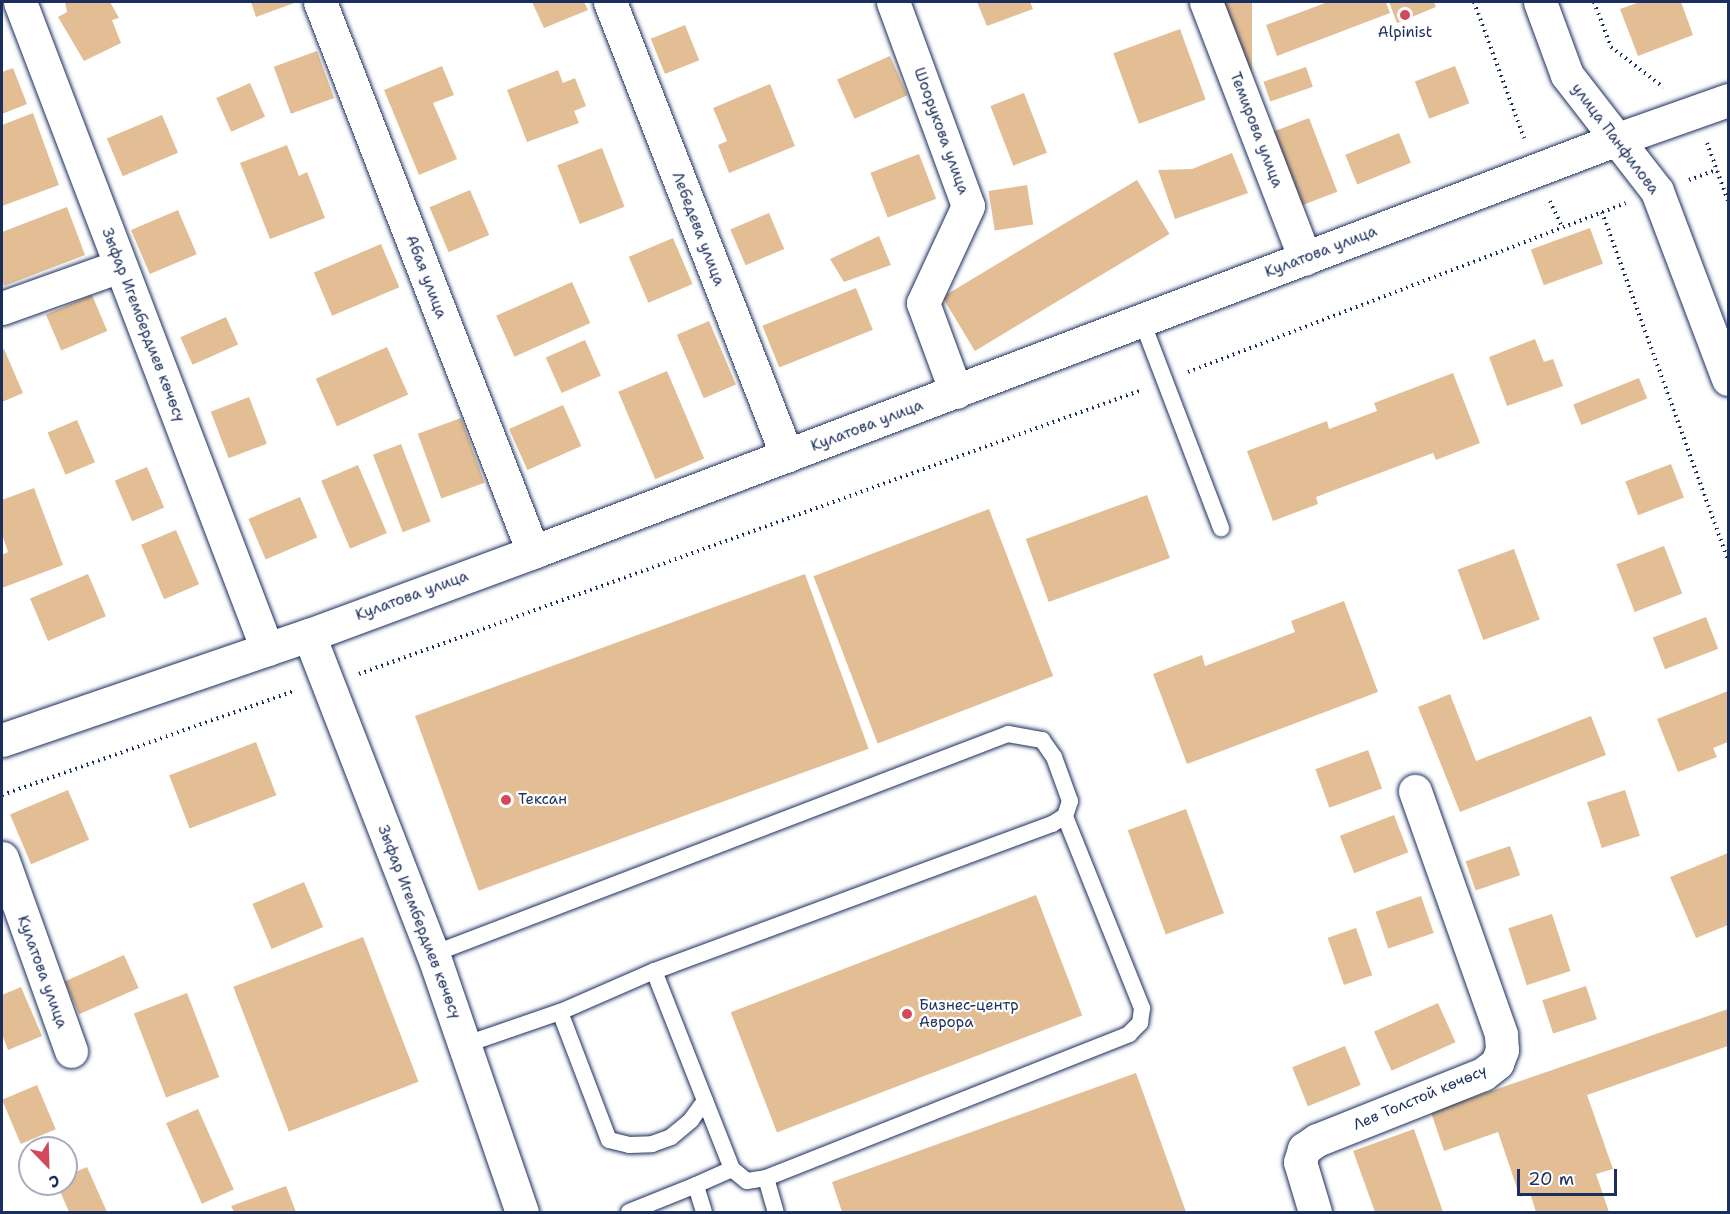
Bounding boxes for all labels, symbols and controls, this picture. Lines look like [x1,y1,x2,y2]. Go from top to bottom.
marker: Alpinist [1398,8,1412,22]
place label: Alpinist [1378,24,1432,42]
street label: Шоорукова улица [910,65,972,197]
street label: Темирова улица [1226,70,1286,190]
street label: улица Панфилова [1567,80,1663,198]
street label: Лебедева улица [668,169,728,289]
street label: Кулатова улица [1262,222,1380,282]
street label: Зыфар Игембердиев көчөсү [98,226,188,424]
street label: Абая улица [402,233,450,321]
street label: Кулатова улица [808,396,926,456]
street label: Кулатова улица [353,567,471,625]
place label: Тексан [518,791,567,809]
marker: Тексан [499,793,513,807]
street label: Зыфар Игембердиев көчөсү [374,823,464,1021]
street label: Кулатова улица [13,913,71,1031]
place label: Бизнес-центр Аврора [919,996,1019,1031]
marker: Бизнес-центр Аврора [900,1007,914,1021]
street label: Лев Толстой көчөсү [1351,1062,1489,1134]
north arrow [18,1136,78,1196]
scale bar [1520,1157,1620,1195]
text: 20 m [1528,1167,1574,1191]
text: С [46,1170,63,1193]

